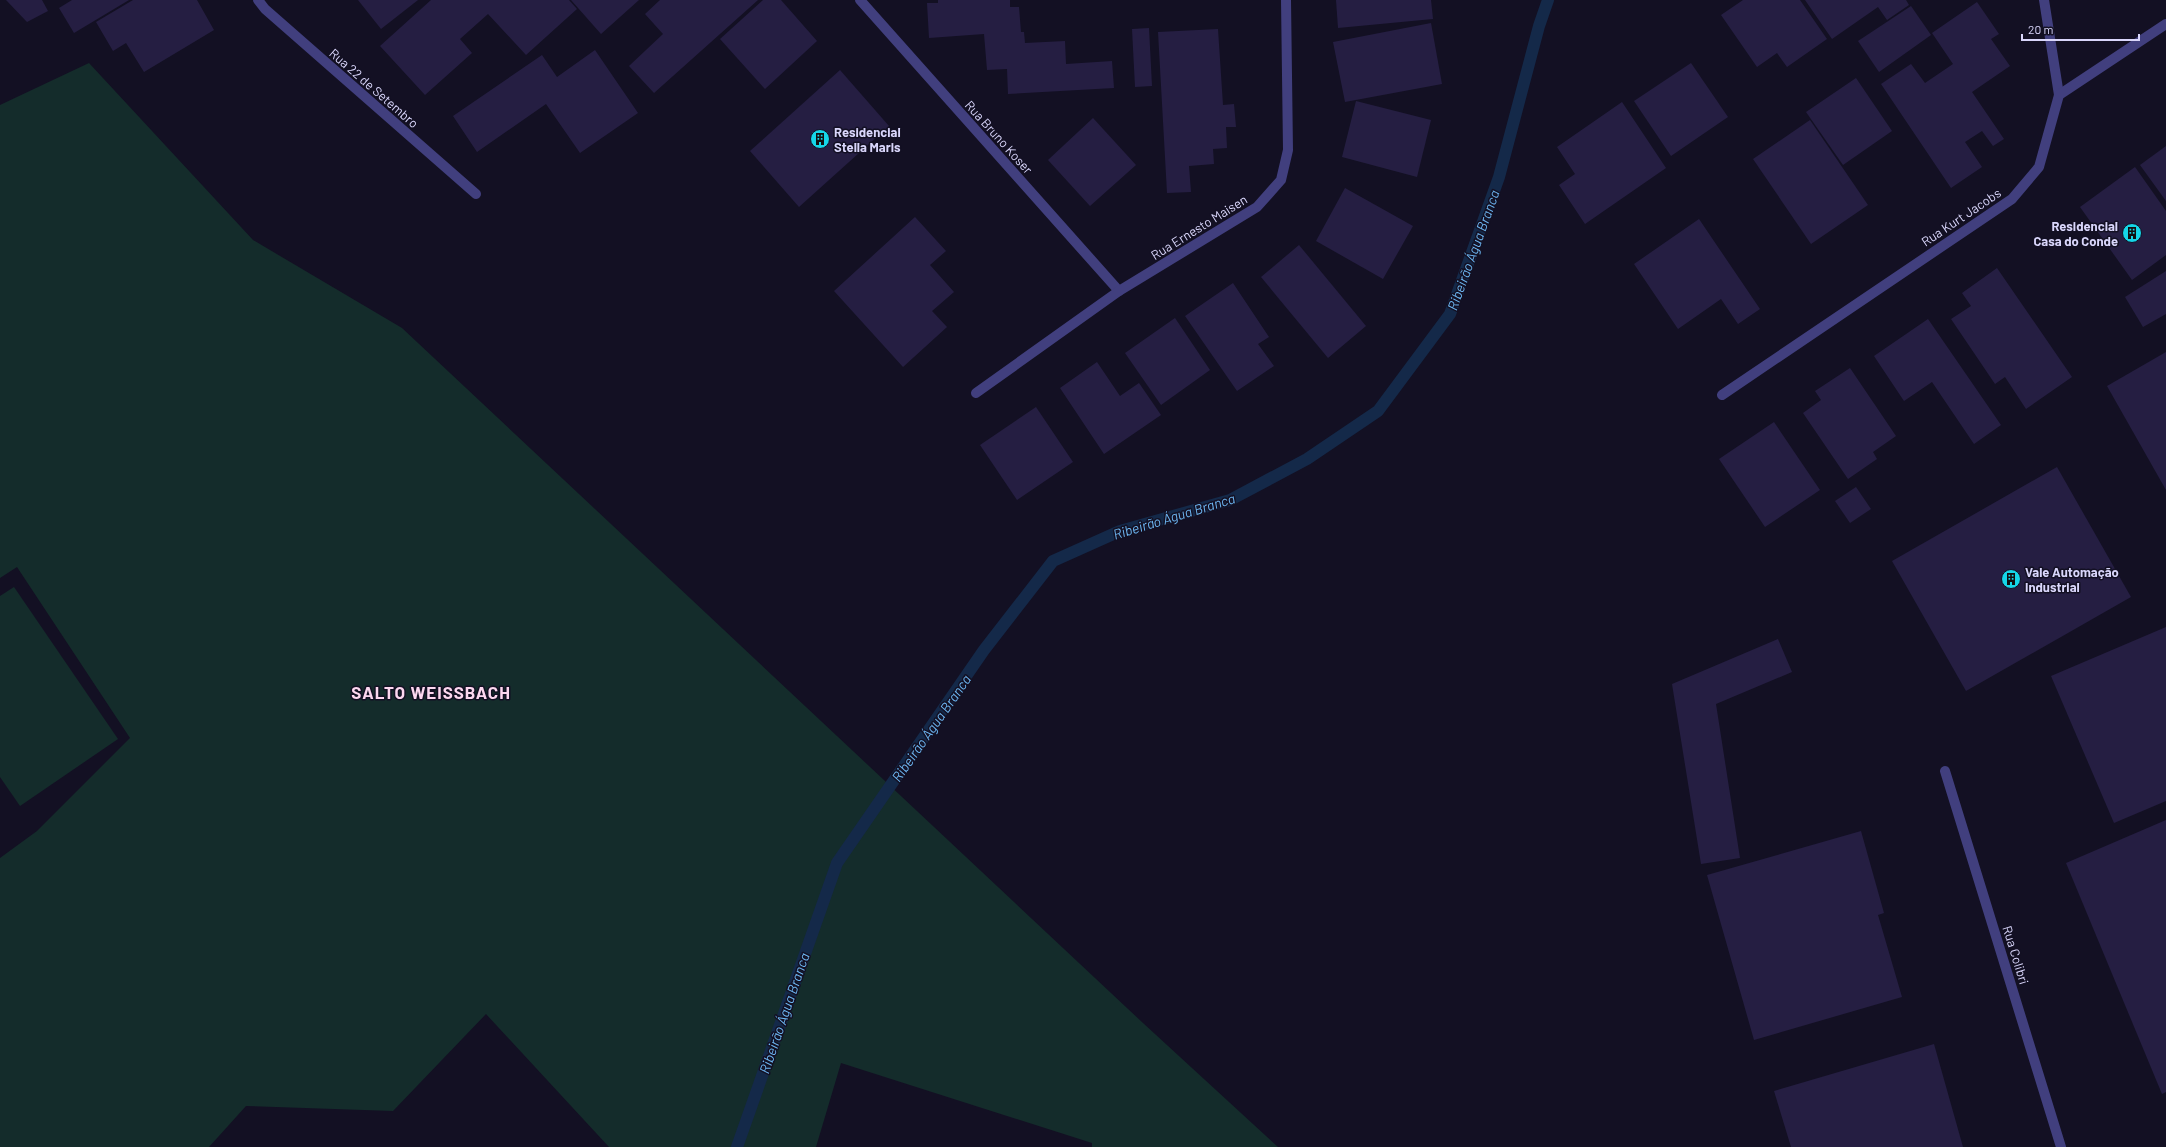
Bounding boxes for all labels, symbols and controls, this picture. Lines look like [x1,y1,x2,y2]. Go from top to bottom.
scale bar [2022,16,2139,42]
text: 20 m [2028,22,2054,36]
street label: Rua 22 de Setembro [326,45,422,131]
street label: Rua Bruno Koser [962,97,1036,177]
place label: Residencial Stella Maris [834,124,901,155]
building icon: Residencial Stella Maris [809,128,831,150]
street label: Rua Kurt Jacobs [1918,184,2004,250]
water label: Ribeirão Água Branca [1443,188,1503,312]
street label: Rua Ernesto Maisen [1148,191,1250,263]
place label: Residencial Casa do Conde [2033,218,2118,249]
building icon: Residencial Casa do Conde [2121,222,2143,244]
water label: Ribeirão Água Branca [1111,489,1237,543]
place label: Vale Automação Industrial [2025,564,2119,595]
building icon: Vale Automação Industrial [2000,568,2022,590]
water label: Ribeirão Água Branca [888,671,974,785]
district label: SALTO WEISSBACH [351,682,511,702]
street label: Rua Colibri [1999,924,2033,986]
water label: Ribeirão Água Branca [755,950,813,1076]

